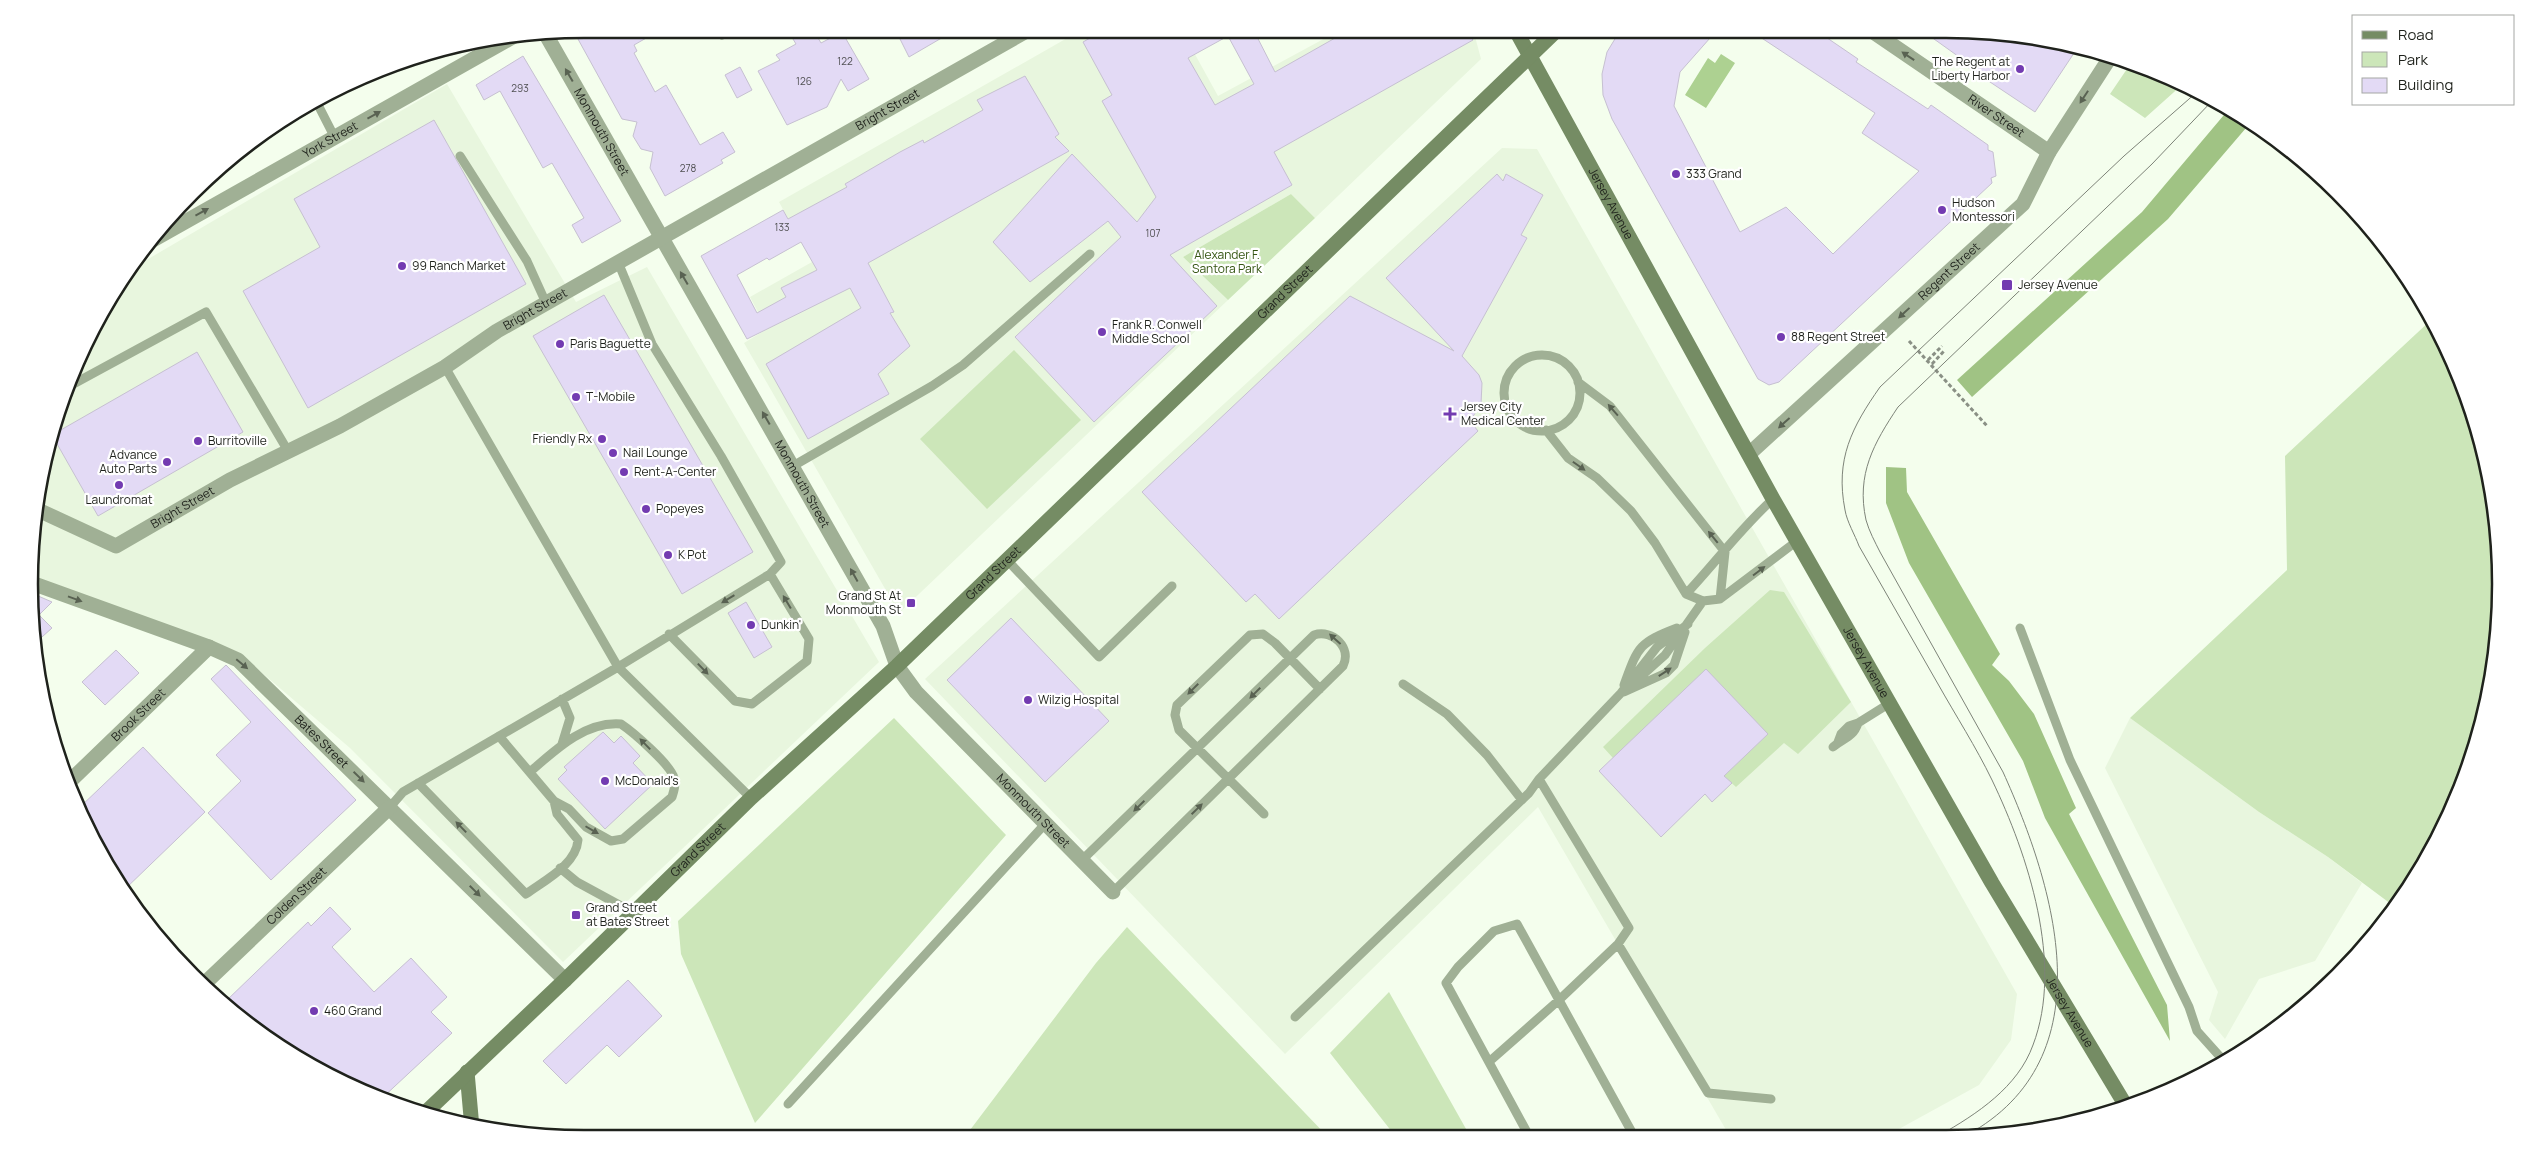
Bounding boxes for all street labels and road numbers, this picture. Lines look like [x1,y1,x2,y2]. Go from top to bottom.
street label: Bright Street [852,84,923,134]
street label: Monmouth Street [570,85,634,179]
street label: River Street [1965,90,2028,141]
street label: York Street [299,117,361,162]
street label: Jersey Avenue [1585,164,1638,242]
street label: Regent Street [1914,238,1984,304]
street label: Grand Street [1253,261,1316,323]
street label: Bright Street [500,284,570,334]
street label: Monmouth Street [771,437,834,531]
street label: Bright Street [147,482,218,532]
street label: Grand Street [962,542,1025,604]
street label: Jersey Avenue [1839,623,1894,701]
street label: Brook Street [107,684,169,745]
street label: Bates Street [291,711,353,772]
street label: Monmouth Street [993,770,1074,852]
street label: Grand Street [666,819,729,881]
street label: Colden Street [262,863,330,929]
street label: Jersey Avenue [2042,973,2098,1051]

